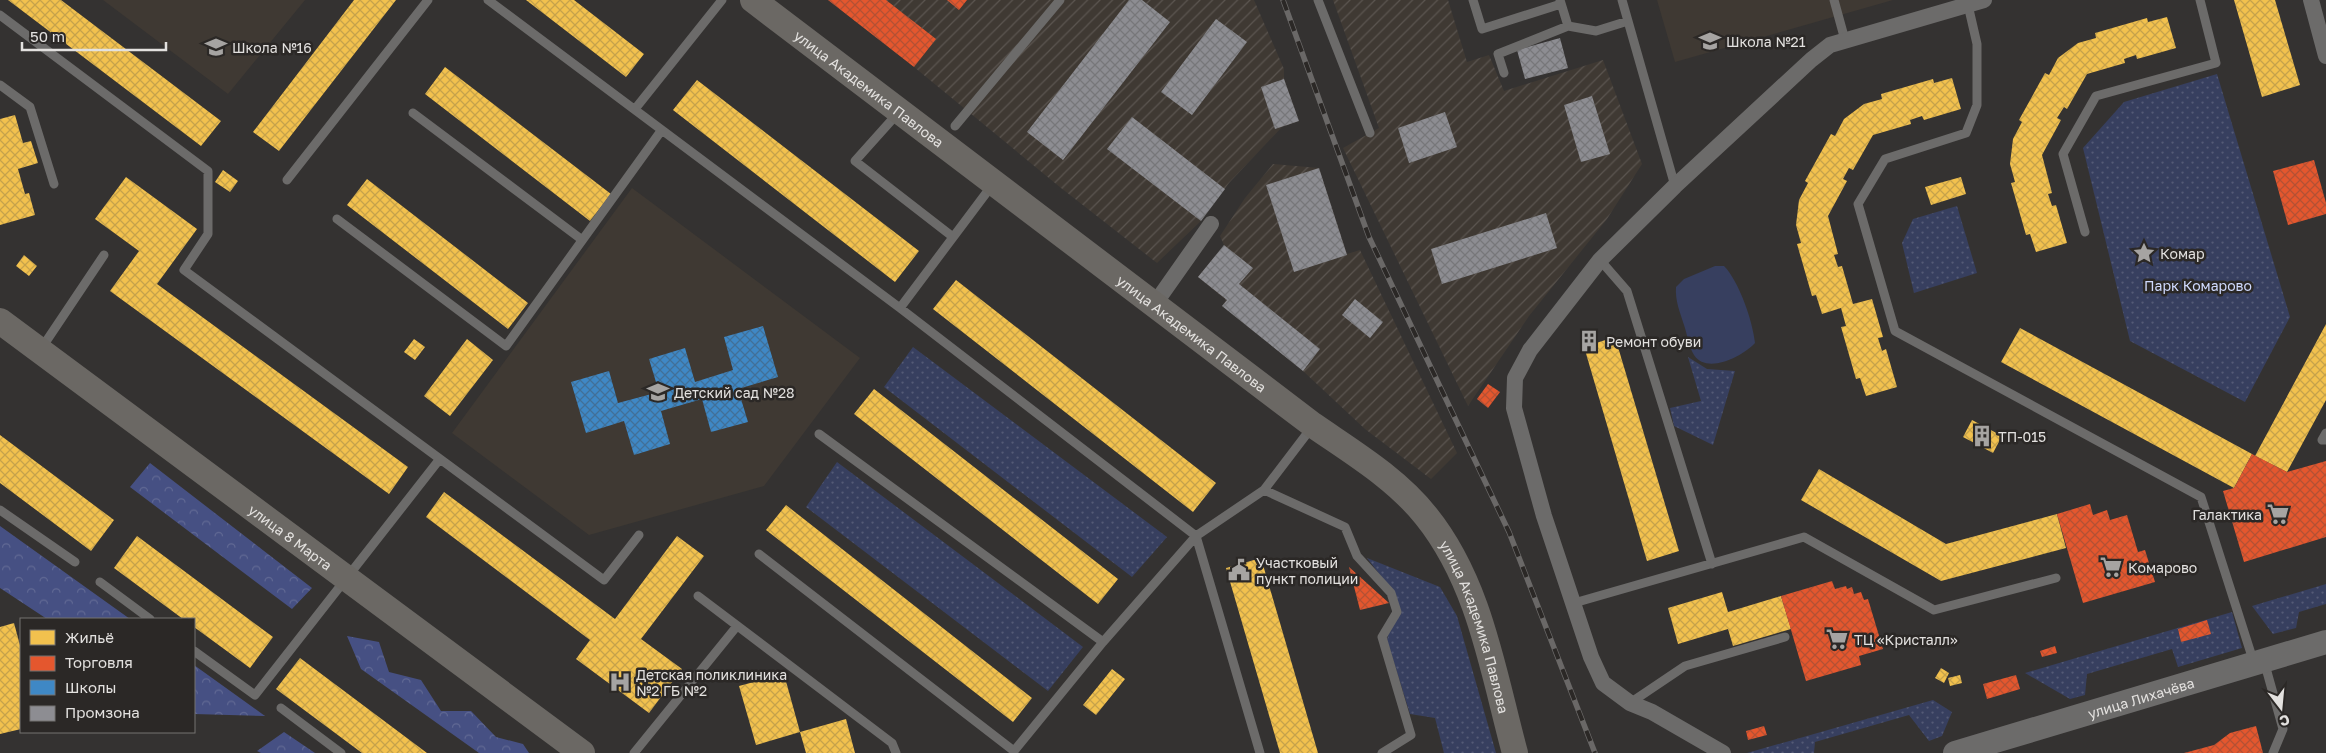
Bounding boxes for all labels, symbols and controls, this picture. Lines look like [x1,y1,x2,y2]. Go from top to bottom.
scale bar [22,20,166,52]
street label: улица Академика Павлова [791,26,947,150]
text: 50 m [30,27,65,45]
school or university icon: Школа №21 [1697,28,1723,54]
place label: Школа №21 [1726,33,1806,50]
school or university icon: Школа №16 [203,34,229,60]
place label: Школа №16 [232,39,312,56]
place icon: Комар [2131,240,2157,266]
place label: Комар [2160,245,2205,262]
street label: улица Академика Павлова [1114,271,1270,395]
park label: Парк Комарово [2144,277,2252,294]
building icon: Ремонт обуви [1576,328,1602,354]
place label: Ремонт обуви [1606,333,1701,350]
school or university icon: Детский сад №28 [645,379,671,405]
place label: Детский сад №28 [674,384,795,401]
building icon: ТП-015 [1969,423,1995,449]
place label: ТП-015 [1998,428,2046,445]
street label: улица 8 Марта [246,500,336,573]
supermarket icon: Галактика [2265,501,2291,527]
place label: Галактика [2192,506,2262,523]
street label: улица Академика Павлова [1437,537,1513,715]
place label: Участковый пункт полиции [1256,554,1358,587]
supermarket icon: Комарово [2098,554,2124,580]
public building icon: Участковый пункт полиции [1226,557,1252,583]
place label: Комарово [2128,559,2197,576]
legend [20,618,195,733]
supermarket icon: ТЦ «Кристалл» [1824,626,1850,652]
text: Жильё [65,628,114,646]
place label: ТЦ «Кристалл» [1854,631,1958,648]
text: Торговля [65,653,133,671]
place label: Детская поликлиника №2 ГБ №2 [636,666,787,699]
hospital icon: Детская поликлиника №2 ГБ №2 [607,669,633,695]
street label: улица Лихачёва [2086,673,2196,721]
text: Школы [65,678,116,696]
north arrow [2256,683,2306,733]
text: Промзона [65,703,140,721]
text: С [2278,711,2292,731]

